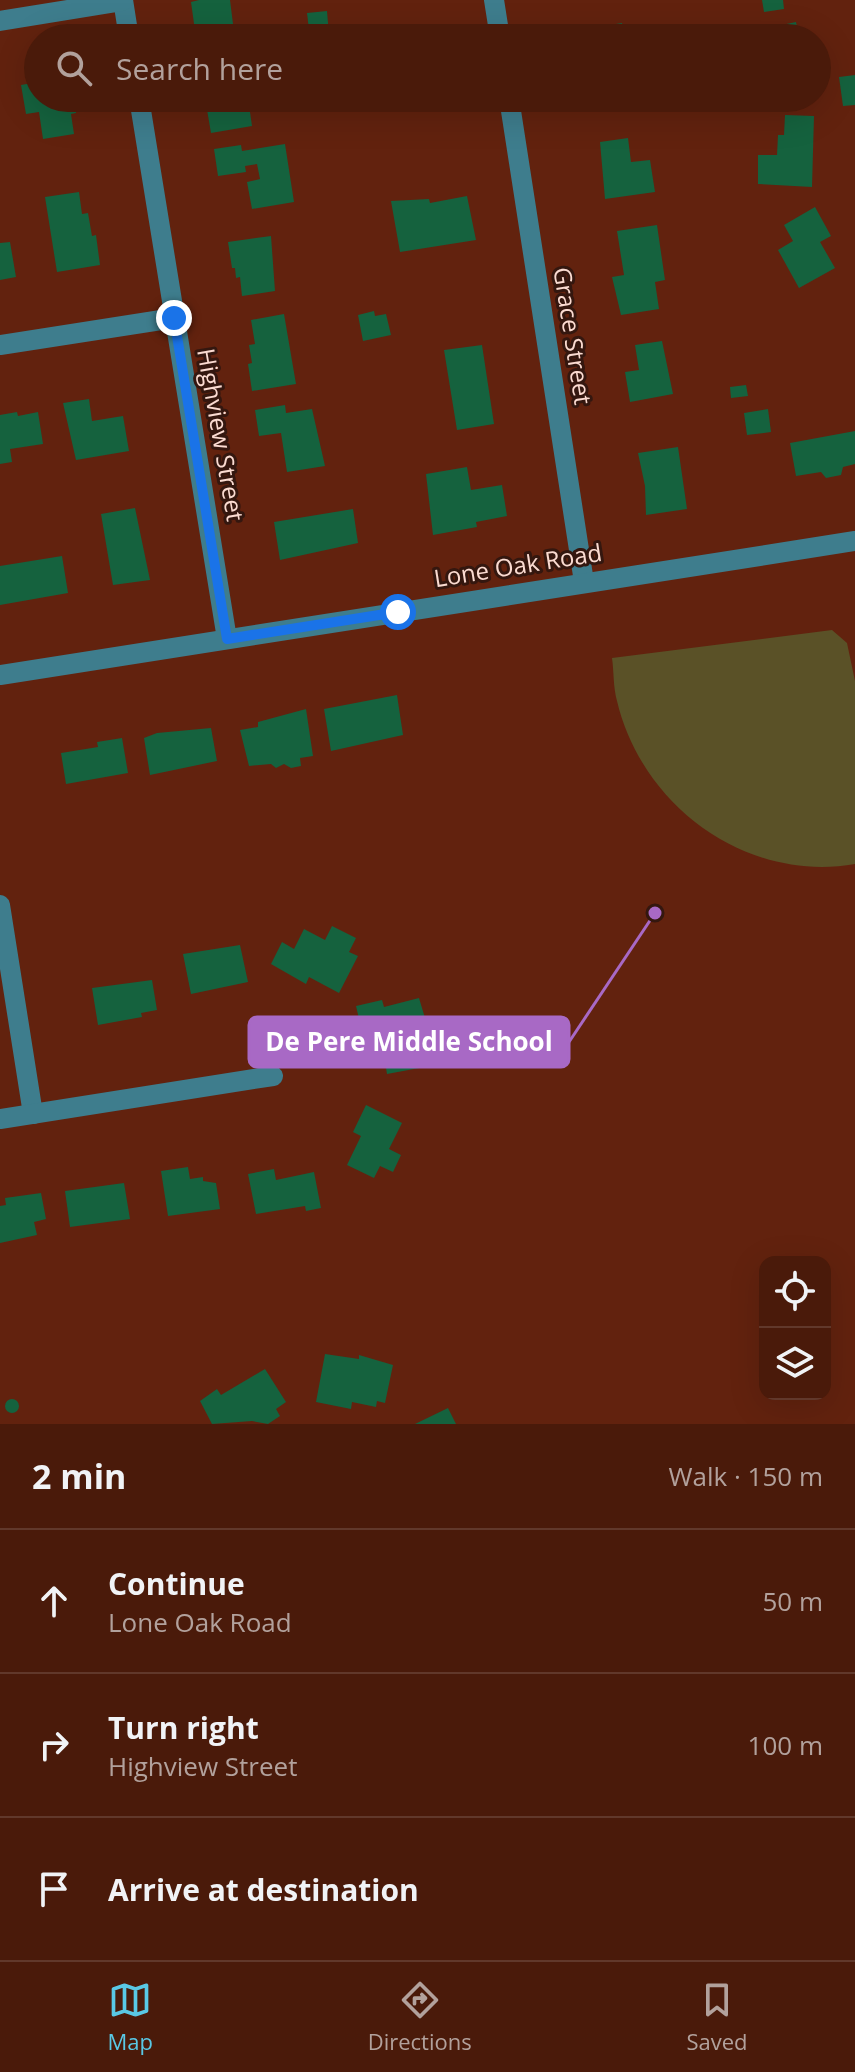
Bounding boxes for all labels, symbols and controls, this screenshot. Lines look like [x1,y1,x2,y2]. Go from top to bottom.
search box [24,24,831,112]
icon: search [52,46,96,90]
text: Search here [116,48,283,89]
street label: Grace Street [546,265,601,407]
route end [156,300,192,336]
street label: Highview Street [190,346,253,524]
street label: Lone Oak Road [431,535,604,594]
route start [380,594,416,630]
callout: De Pere Middle School [249,1017,569,1067]
text: De Pere Middle School [265,1023,553,1059]
map controls [759,1256,831,1400]
button: locate [759,1256,831,1328]
button: layers [759,1328,831,1400]
text: 2 min [32,1453,126,1499]
text: Walk · 150 m [669,1458,823,1494]
text: Continue [108,1563,245,1604]
icon: ahead [32,1579,76,1623]
text: 50 m [762,1583,823,1619]
text: Lone Oak Road [108,1604,292,1640]
text: Turn right [108,1707,259,1748]
icon: right [32,1723,76,1767]
text: 100 m [748,1727,823,1763]
text: Highview Street [108,1748,297,1784]
icon: arrive [32,1867,76,1911]
text: Arrive at destination [108,1869,419,1910]
tab: Map [107,1978,153,2056]
tab: Directions [368,1978,472,2056]
tab: Saved [686,1978,748,2056]

